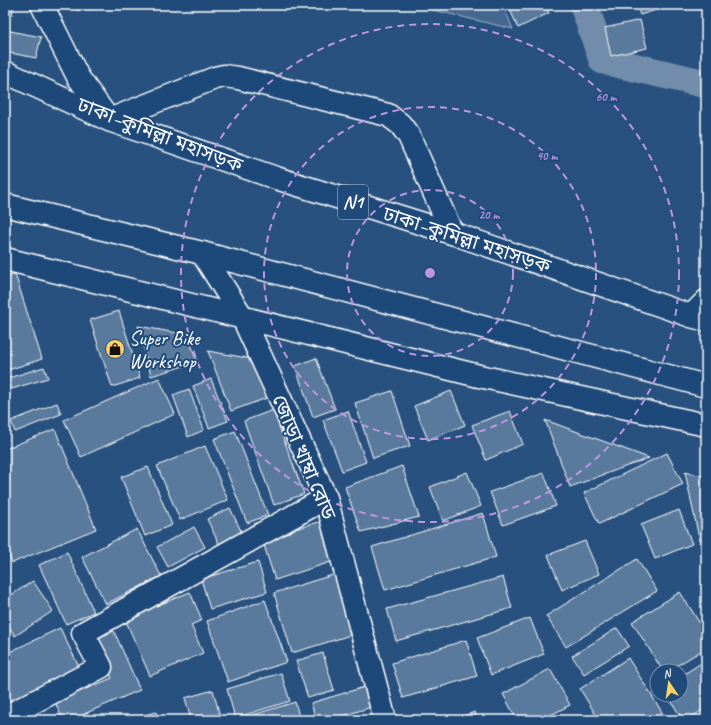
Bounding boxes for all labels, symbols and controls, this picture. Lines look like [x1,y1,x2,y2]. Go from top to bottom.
text: 60 m [596,89,618,105]
street label: ঢাকা–কুমিল্লা মহাসড়ক [73,92,247,178]
text: 40 m [537,148,558,164]
road number: N1 [338,185,368,219]
street label: ঢাকা–কুমিল্লা মহাসড়ক [379,201,555,279]
text: 20 m [479,207,500,223]
centre of rings [423,266,437,280]
place label: Super Bike Workshop [129,326,201,374]
shop icon: Super Bike Workshop [104,338,126,360]
street label: জোড়া খাম্বা রোড [266,391,342,524]
north arrow [649,663,689,703]
text: N [662,665,674,681]

